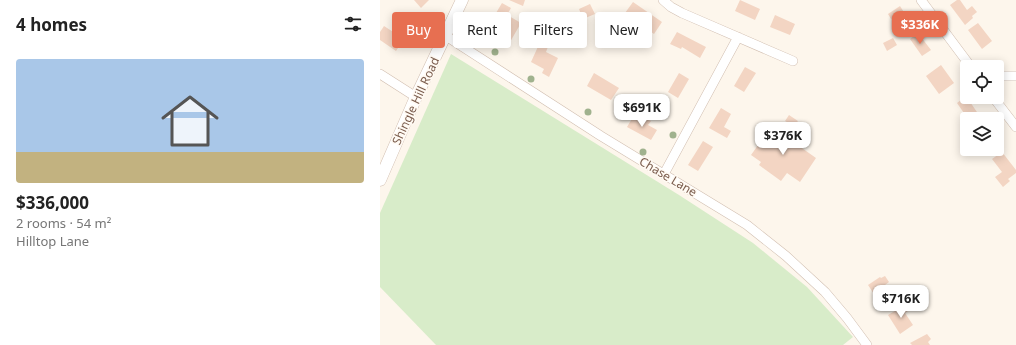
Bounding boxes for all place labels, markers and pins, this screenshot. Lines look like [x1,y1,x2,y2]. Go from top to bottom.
pin: $336K [892,11,948,45]
pin: $691K [614,94,670,128]
pin: $376K [755,122,811,156]
pin: $716K [873,285,929,319]

